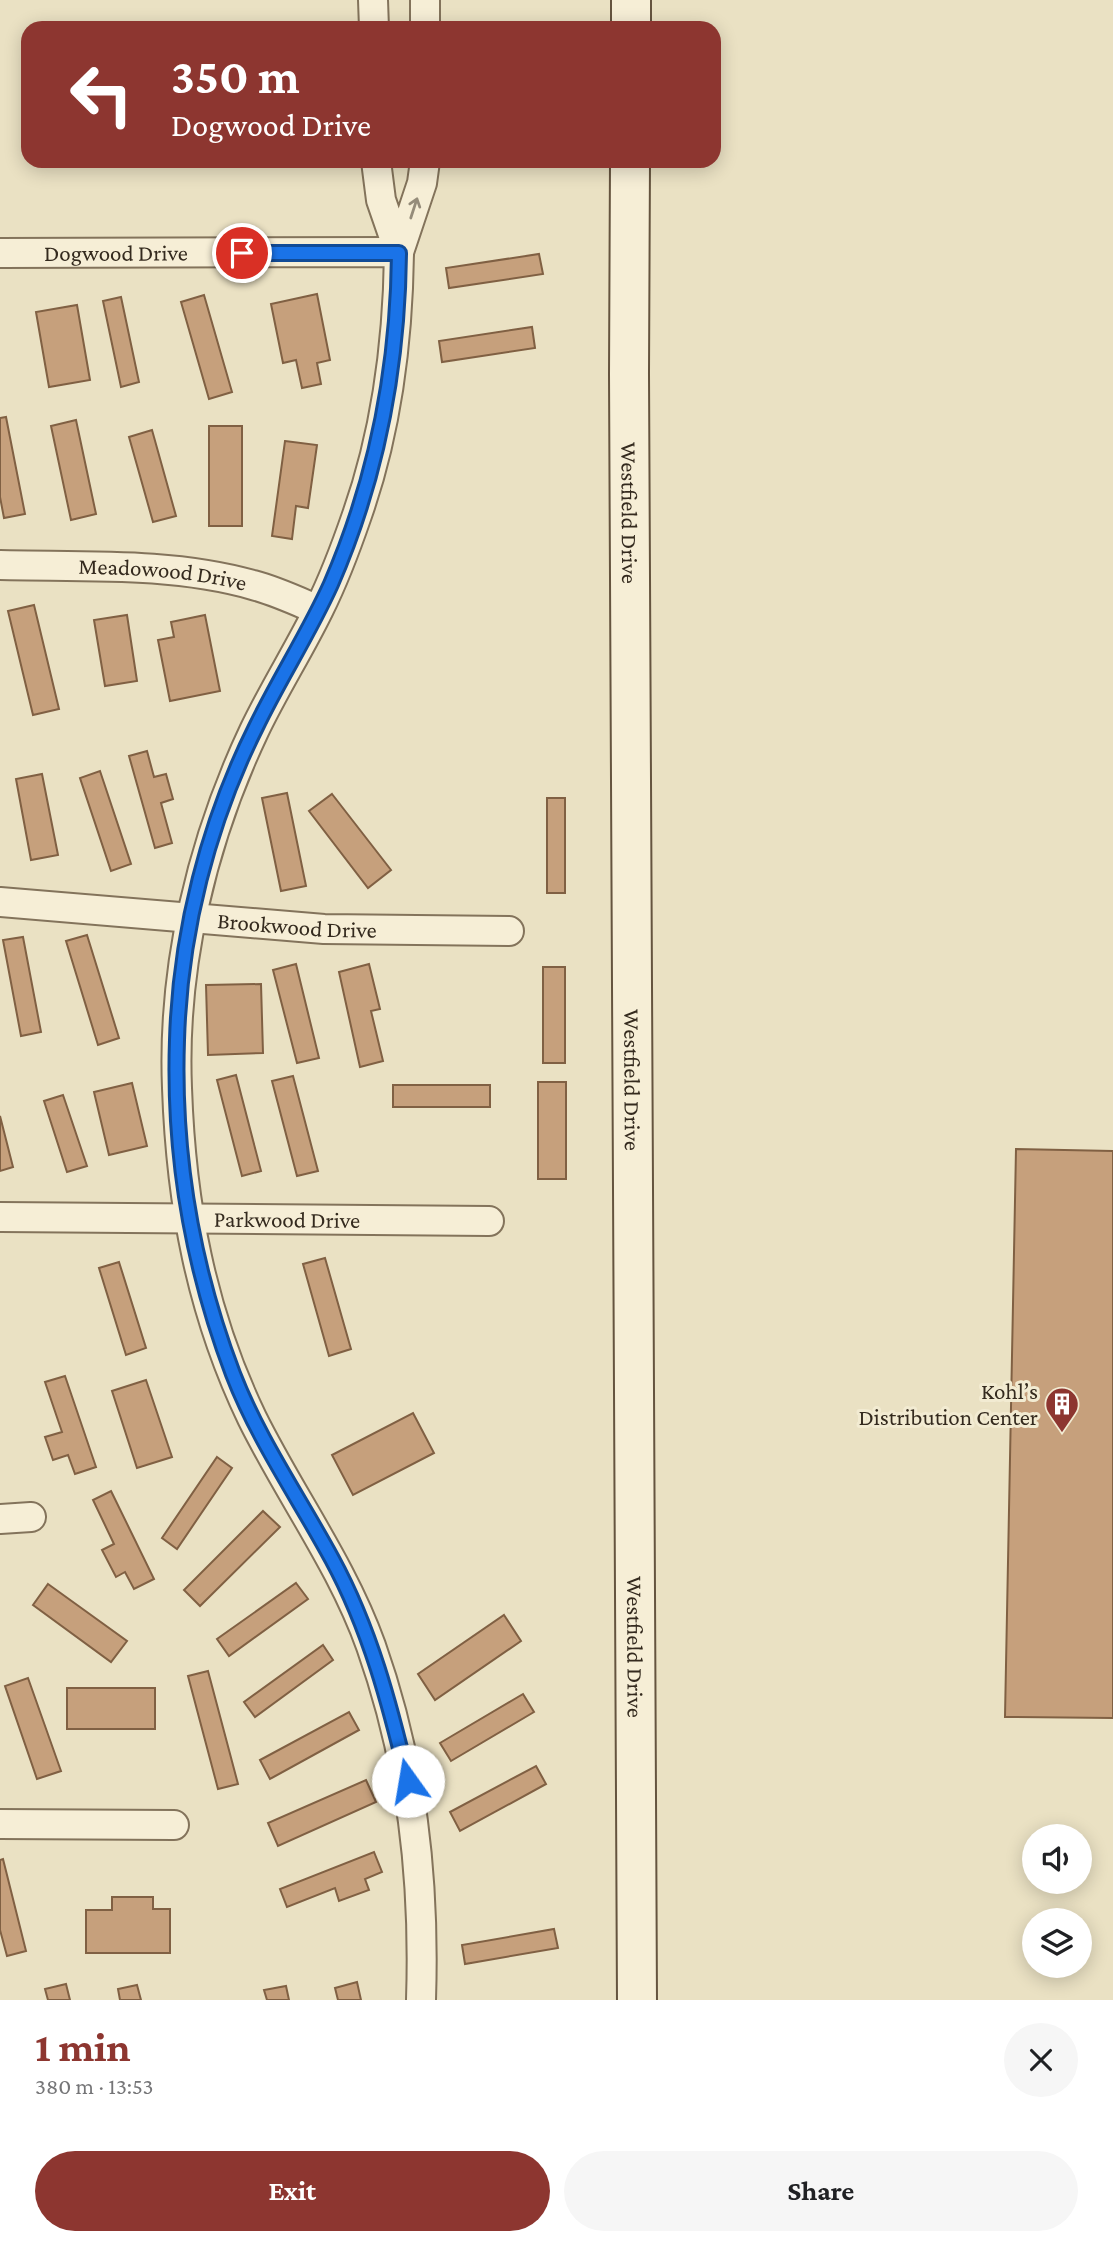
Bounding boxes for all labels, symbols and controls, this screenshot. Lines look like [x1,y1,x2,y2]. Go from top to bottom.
icon: left [56,49,147,140]
text: 350 m [171,49,300,104]
text: Dogwood Drive [171,107,371,143]
one-way arrow [409,197,421,219]
pin [212,223,272,283]
icon: arrive [223,234,261,272]
street label: Dogwood Drive [44,240,188,266]
street label: Westfield Drive [616,442,643,584]
street label: Meadowood Drive [78,553,250,596]
street label: Brookwood Drive [216,907,377,943]
street label: Westfield Drive [619,1009,646,1151]
street label: Parkwood Drive [214,1206,360,1233]
place label: Kohl’s Distribution Center [858,1378,1038,1430]
building icon: Kohl’s Distribution Center [1043,1385,1081,1434]
street label: Westfield Drive [622,1576,649,1718]
position arrow [371,1744,445,1818]
map controls [1022,1824,1092,1978]
button: sound [1022,1824,1092,1894]
button: layers [1022,1908,1092,1978]
text: 1 min [35,2023,131,2070]
button: close [1004,2023,1078,2097]
text: 380 m · 13:53 [35,2073,153,2099]
button: Exit [35,2151,550,2231]
button: Share [564,2151,1078,2231]

